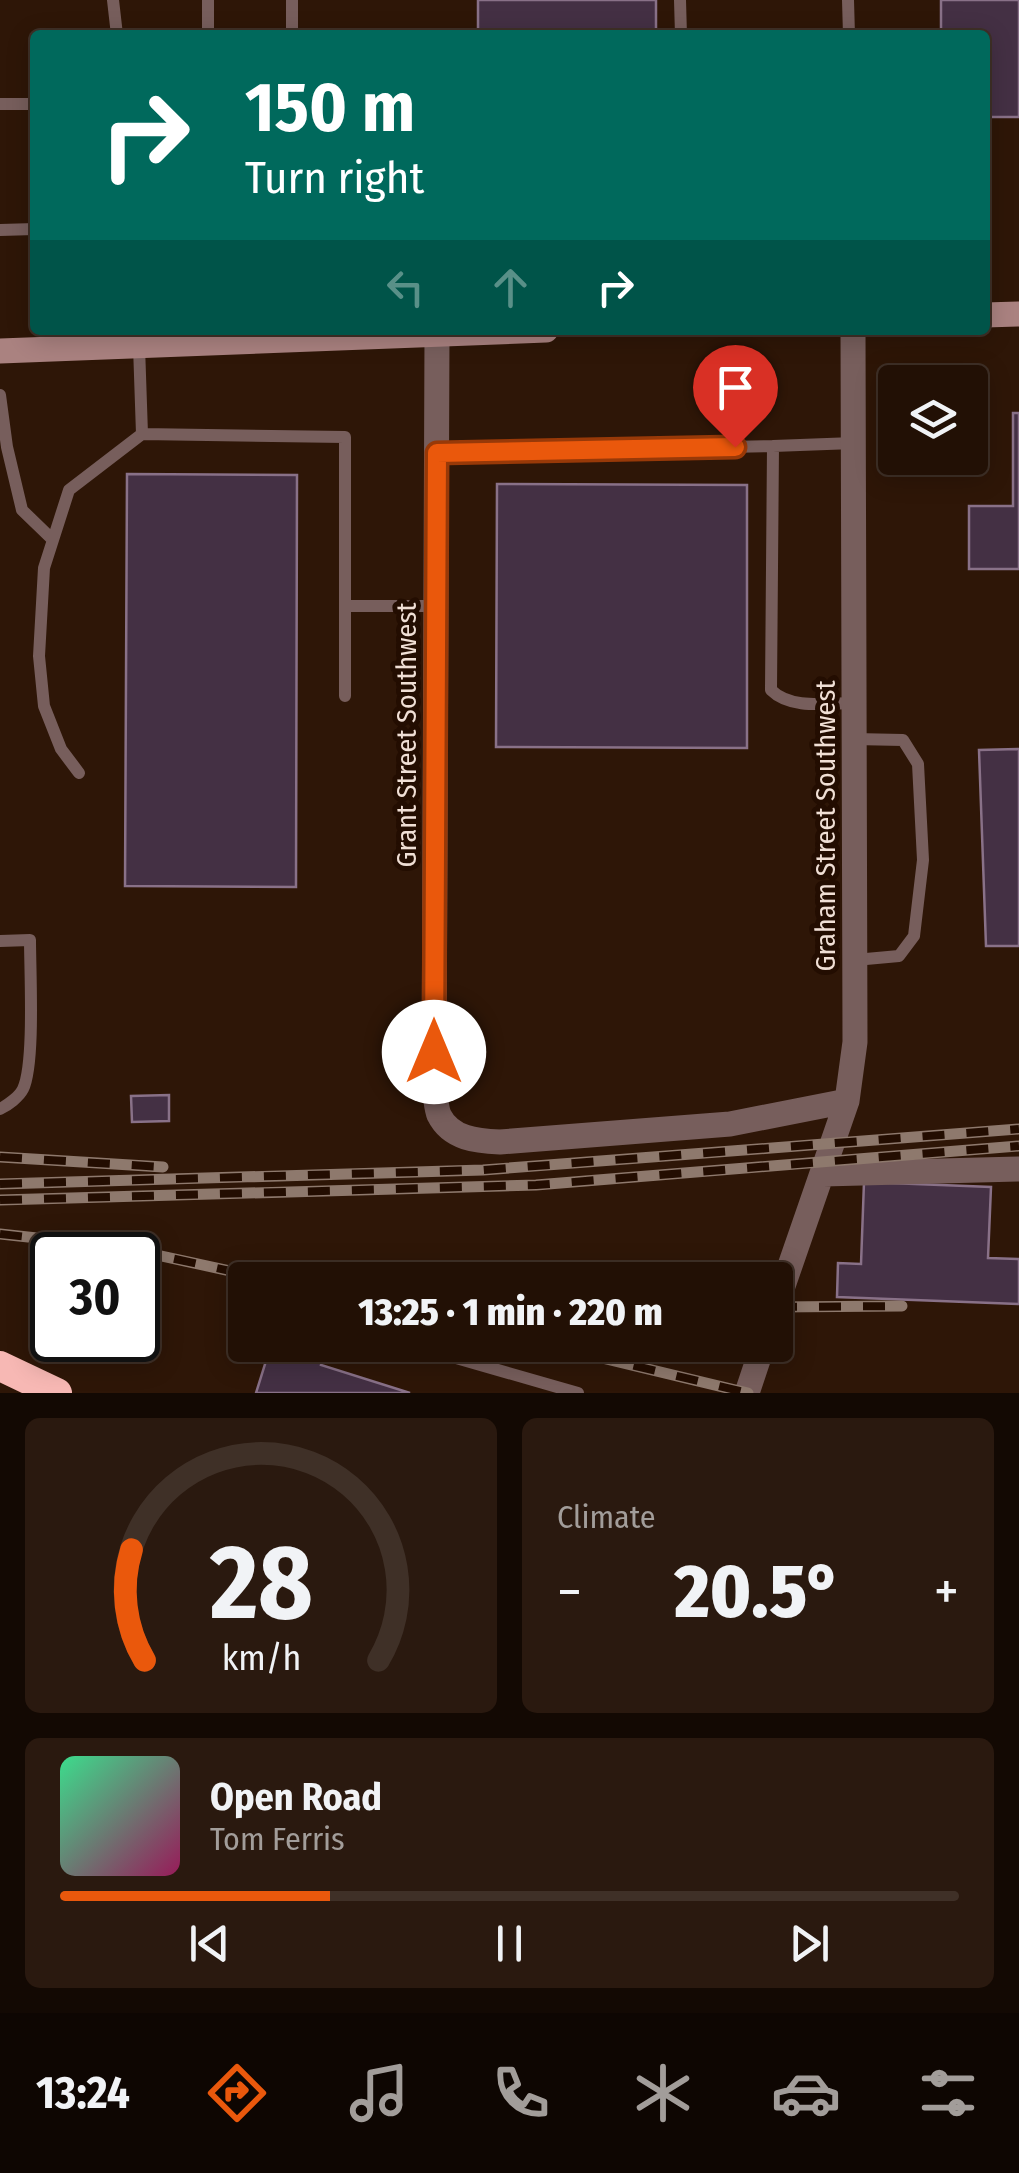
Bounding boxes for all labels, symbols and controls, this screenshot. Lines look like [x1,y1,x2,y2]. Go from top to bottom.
text: 150 m [245,66,415,150]
icon: right [80,70,210,200]
text: Turn right [245,151,424,205]
icon: left [378,260,433,315]
icon: ahead [483,260,538,315]
icon: right [588,260,643,315]
pin [693,345,778,448]
icon: arrive [708,360,763,415]
map controls [878,365,988,475]
button: layers [878,365,988,475]
street label: Grant Street Southwest [390,602,423,868]
street label: Graham Street Southwest [809,680,842,972]
position arrow [382,1000,486,1104]
speed limit sign: 30 [30,1232,160,1362]
text: 13:25 · 1 min · 220 m [358,1289,663,1335]
text: Climate [557,1498,656,1536]
text: 28 [208,1521,313,1646]
text: 20.5° [675,1547,841,1637]
text: − [557,1559,582,1625]
text: + [934,1559,959,1625]
text: km/h [221,1637,301,1679]
text: Open Road [210,1774,382,1820]
text: Tom Ferris [210,1820,345,1858]
icon: previous [182,1916,237,1971]
icon: pause [482,1916,537,1971]
icon: next [782,1916,837,1971]
icon: directions [202,2058,272,2128]
icon: music [344,2058,414,2128]
icon: phone [486,2058,556,2128]
icon: climate [628,2058,698,2128]
icon: car [771,2058,841,2128]
icon: filters [913,2058,983,2128]
text: 13:24 [36,2066,130,2120]

